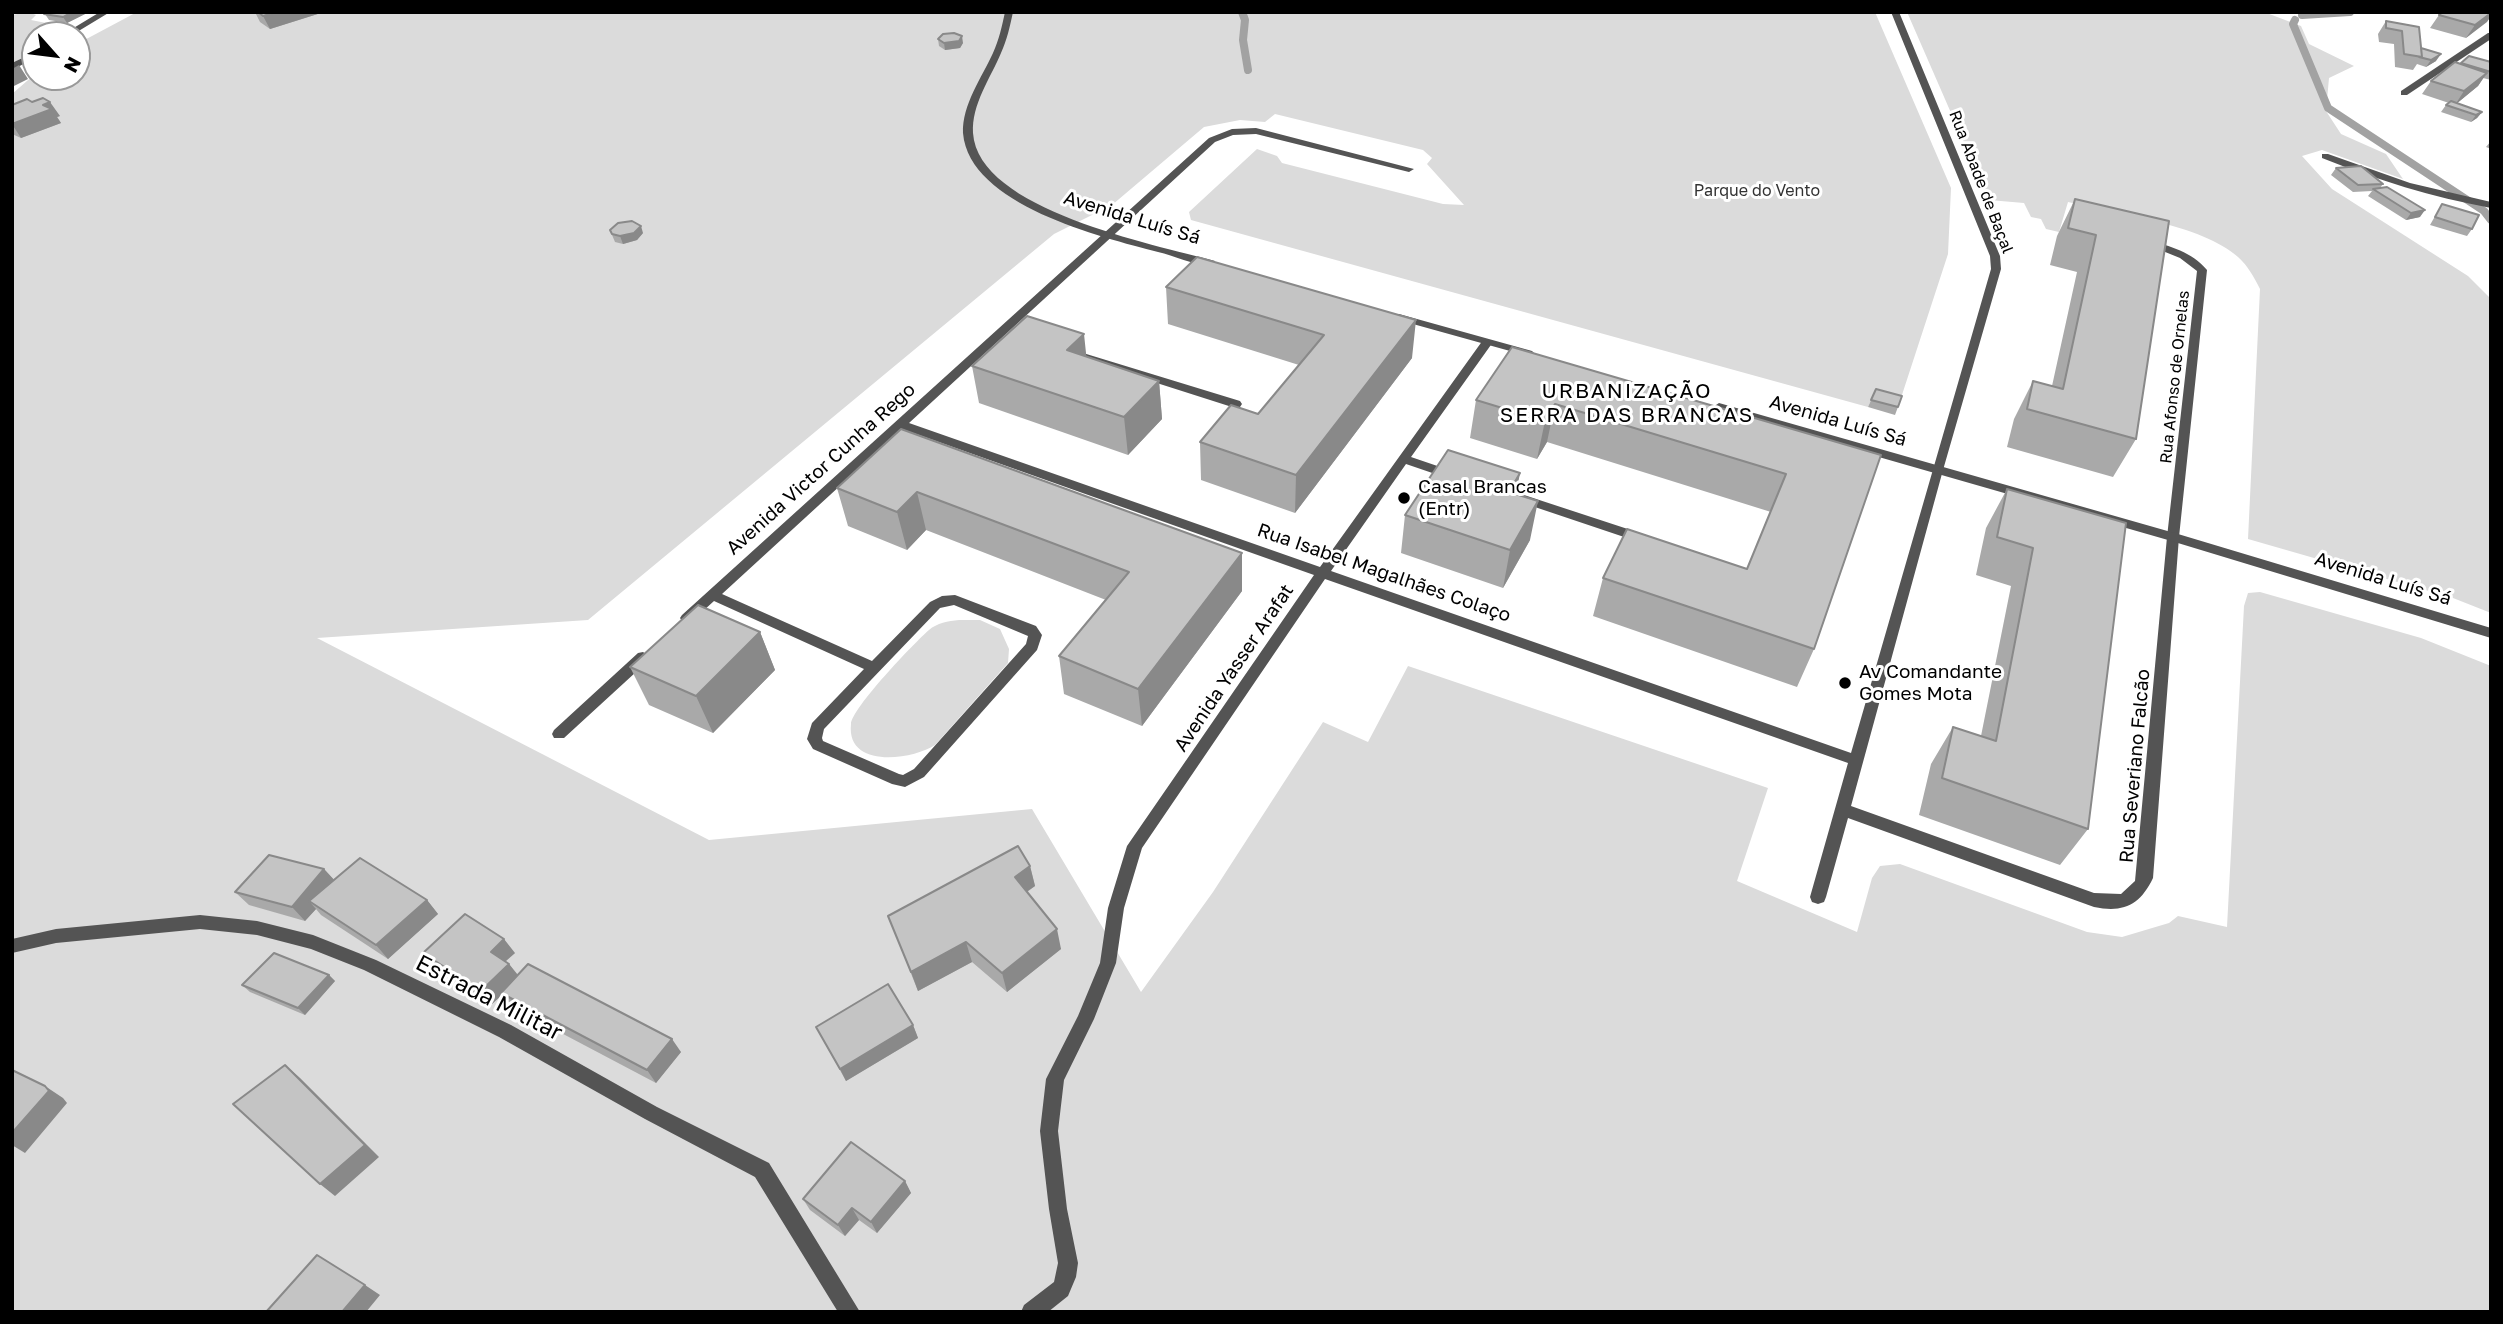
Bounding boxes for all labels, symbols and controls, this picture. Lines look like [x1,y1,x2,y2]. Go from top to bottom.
north arrow [21,21,91,91]
text: N [60,53,87,77]
street label: Rua Abade de Baçal [1945,108,2017,256]
park label: Parque do Vento [1694,181,1820,201]
street label: Avenida Luís Sá [1061,186,1203,250]
street label: Rua Afonso de Ornelas [2156,290,2194,464]
street label: Avenida Victor Cunha Rego [722,378,920,560]
district label: URBANIZAÇÃO SERRA DAS BRANCAS [1502,378,1752,428]
street label: Avenida Luís Sá [1767,391,1909,451]
place label: Casal Brancas (Entr) [1418,476,1547,520]
marker: Casal Brancas (Entr) [1396,490,1412,506]
street label: Rua Isabel Magalhães Colaço [1254,519,1514,627]
street label: Avenida Luís Sá [2312,547,2454,611]
street label: Avenida Yasser Arafat [1169,580,1299,756]
place label: Av Comandante Gomes Mota [1859,661,2002,705]
street label: Rua Severiano Falcão [2115,668,2155,864]
marker: Av Comandante Gomes Mota [1837,675,1853,691]
street label: Estrada Militar [411,949,567,1047]

